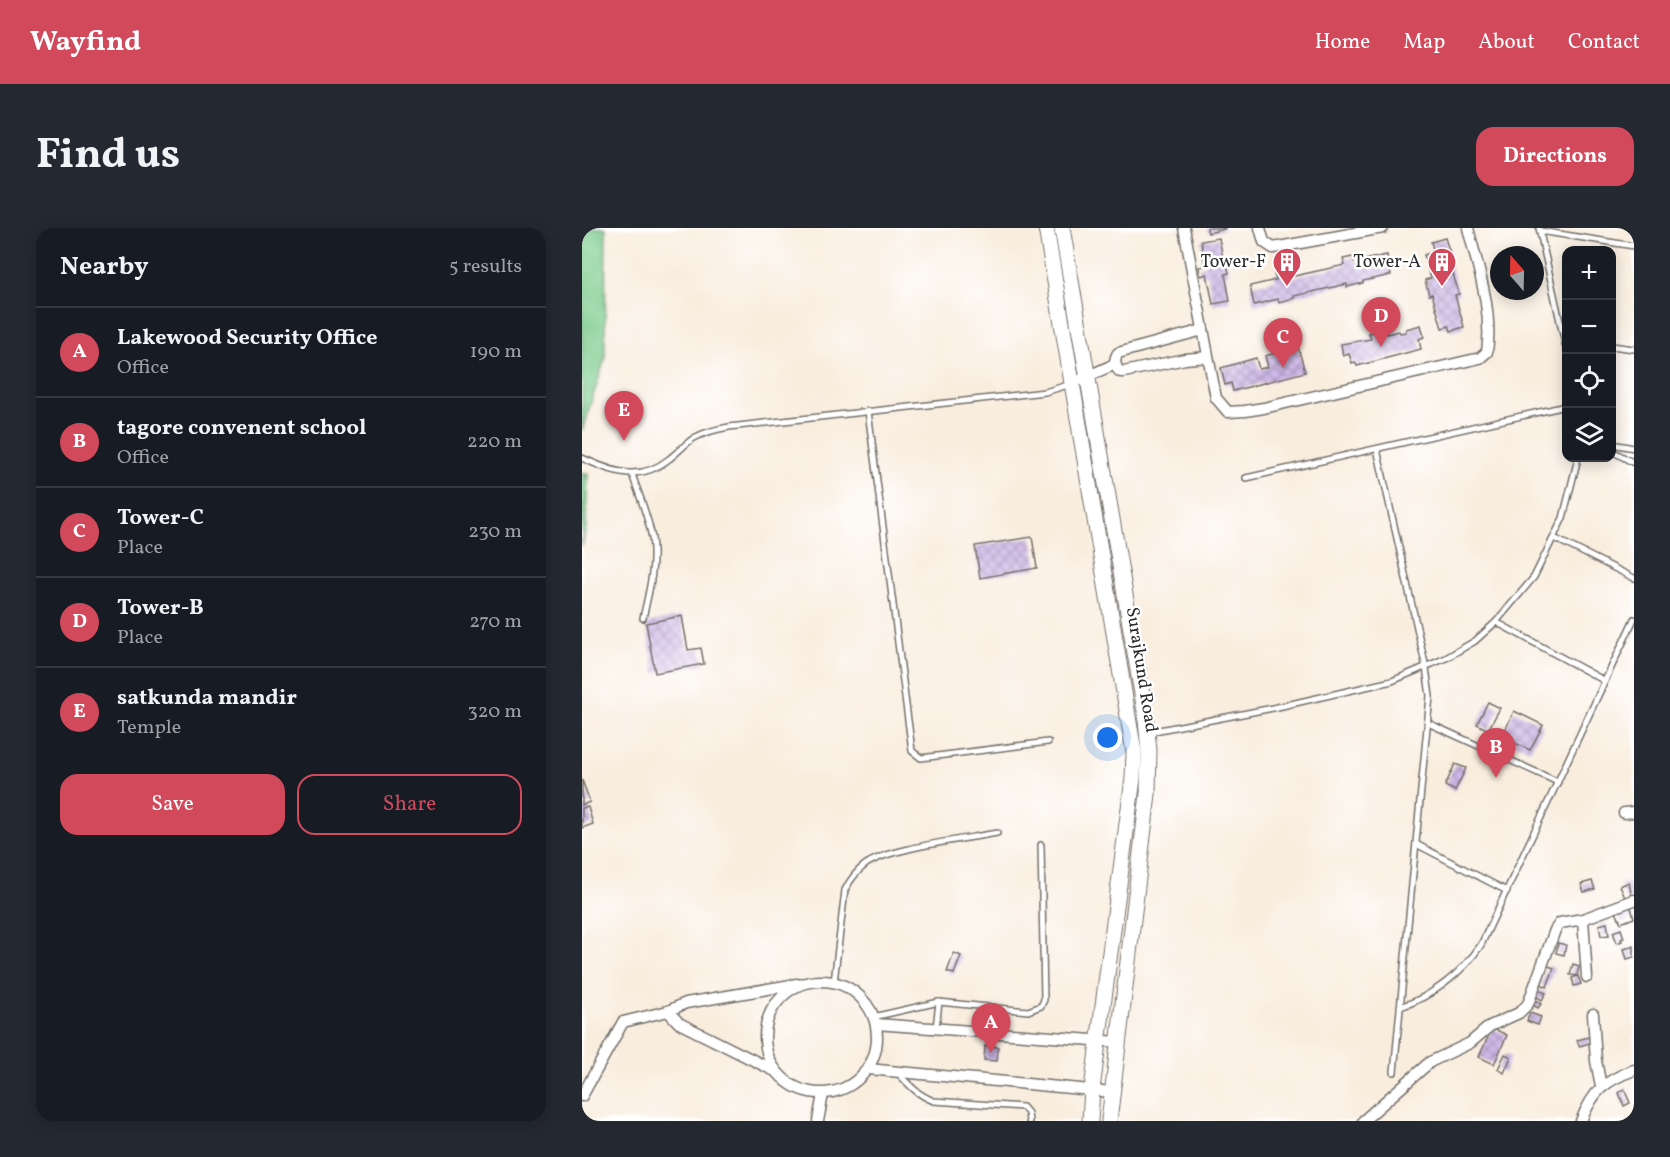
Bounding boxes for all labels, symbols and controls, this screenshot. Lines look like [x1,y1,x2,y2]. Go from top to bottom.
text: Wayfind [30,23,141,62]
text: Home [1315,28,1370,57]
text: Map [1403,28,1445,57]
text: About [1478,28,1535,57]
text: Contact [1568,28,1640,57]
text: Find us [36,127,180,186]
button: Directions [1476,127,1634,186]
building icon: Tower-F [1271,246,1303,288]
building icon: Tower-A [1426,246,1458,288]
north arrow [1490,246,1544,300]
map controls [1562,246,1616,462]
button: + [1562,246,1616,300]
text: Nearby [60,249,149,285]
place label: Tower-F [1200,250,1266,275]
place label: Tower-A [1353,250,1421,275]
text: 5 results [449,253,522,281]
pin: D [1362,298,1400,347]
button: − [1562,300,1616,354]
pin: C [1264,318,1302,368]
text: Lakewood Security Office [117,323,377,354]
text: A [72,338,87,366]
text: 190 m [470,338,522,366]
text: Office [117,354,169,382]
button: locate [1562,354,1616,408]
pin: E [604,392,644,441]
button: layers [1562,408,1616,462]
text: tagore convenent school [117,413,366,444]
text: B [73,428,86,456]
text: 220 m [467,428,522,456]
text: Office [117,444,169,472]
text: Tower-C [117,503,204,534]
text: C [73,518,86,546]
text: 230 m [468,518,522,546]
text: Place [117,534,163,562]
text: Tower-B [117,593,204,624]
street label: Surajkund Road [1119,605,1163,735]
text: D [72,608,87,636]
text: 270 m [469,608,522,636]
text: Place [117,624,163,652]
text: satkunda mandir [117,683,297,714]
text: E [73,698,86,726]
text: 320 m [467,698,522,726]
text: Temple [117,714,181,742]
your location [1093,723,1122,752]
pin: B [1476,728,1516,778]
button: Save [60,774,285,835]
button: Share [297,774,522,835]
pin: A [972,1004,1010,1053]

